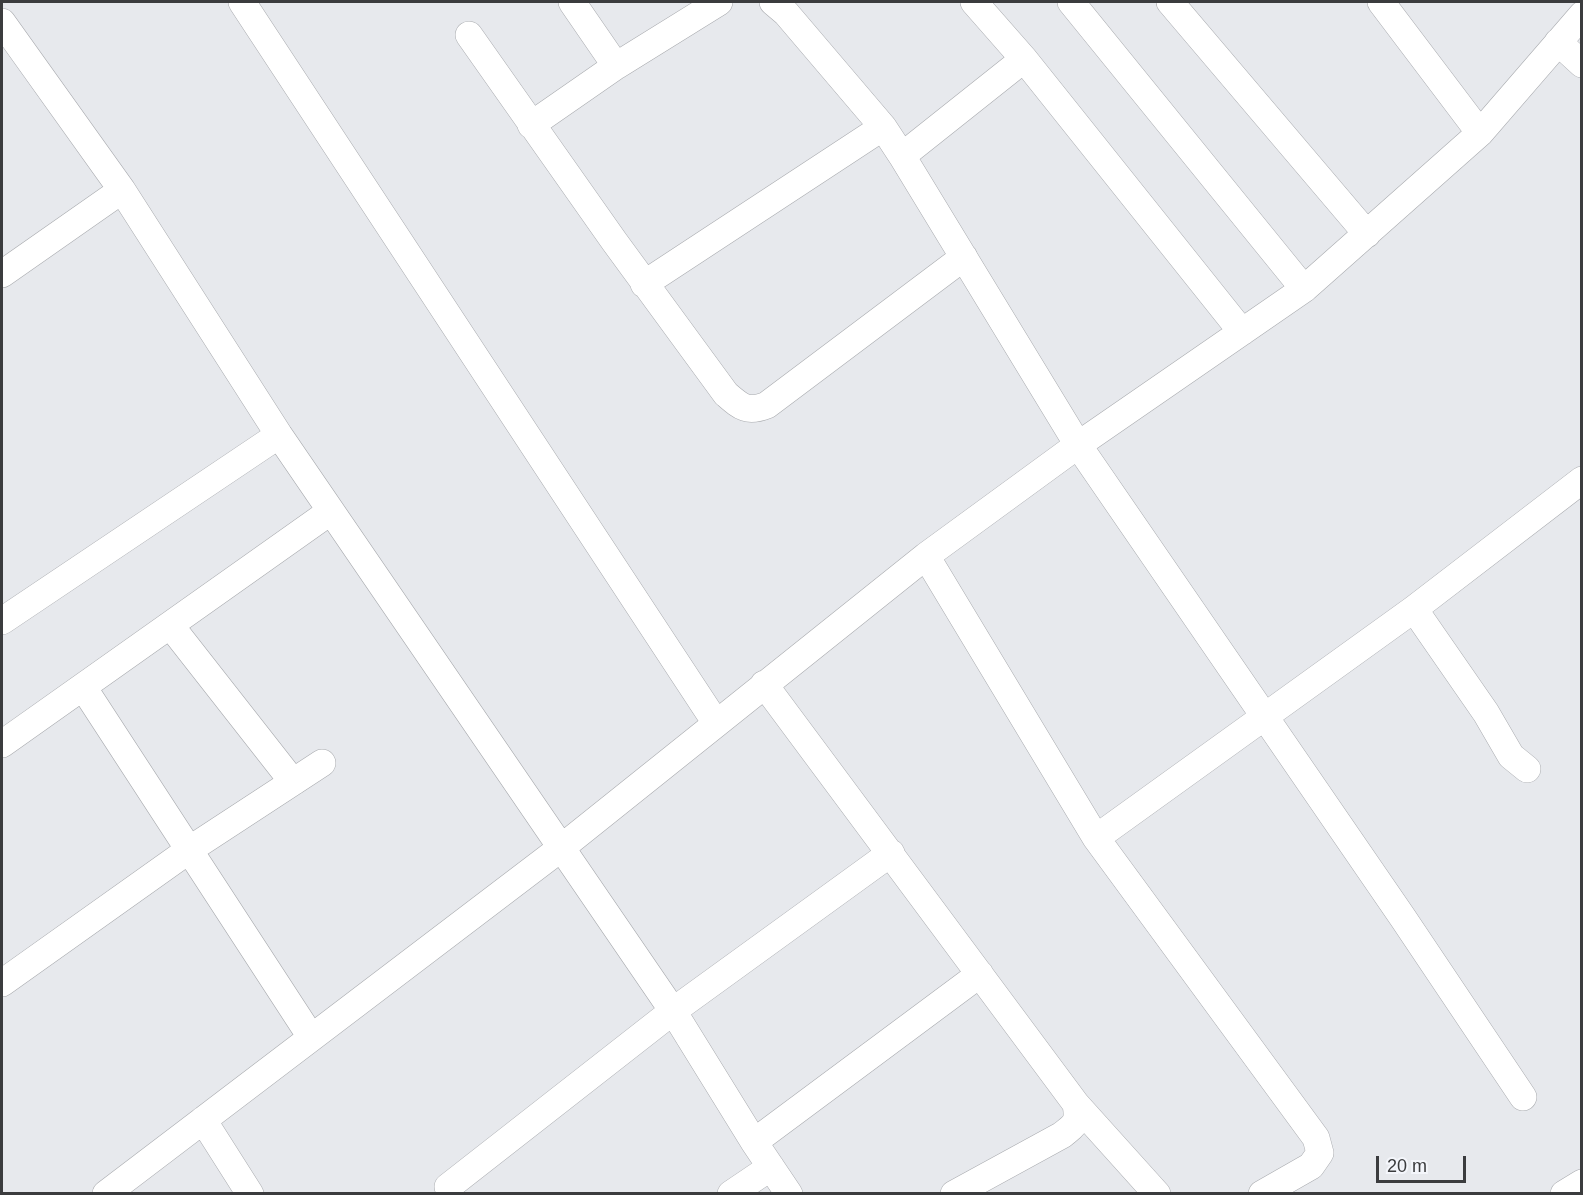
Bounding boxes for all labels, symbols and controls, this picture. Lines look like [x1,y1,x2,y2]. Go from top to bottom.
scale bar [1379,1144,1469,1182]
text: 20 m [1387,1156,1427,1176]

